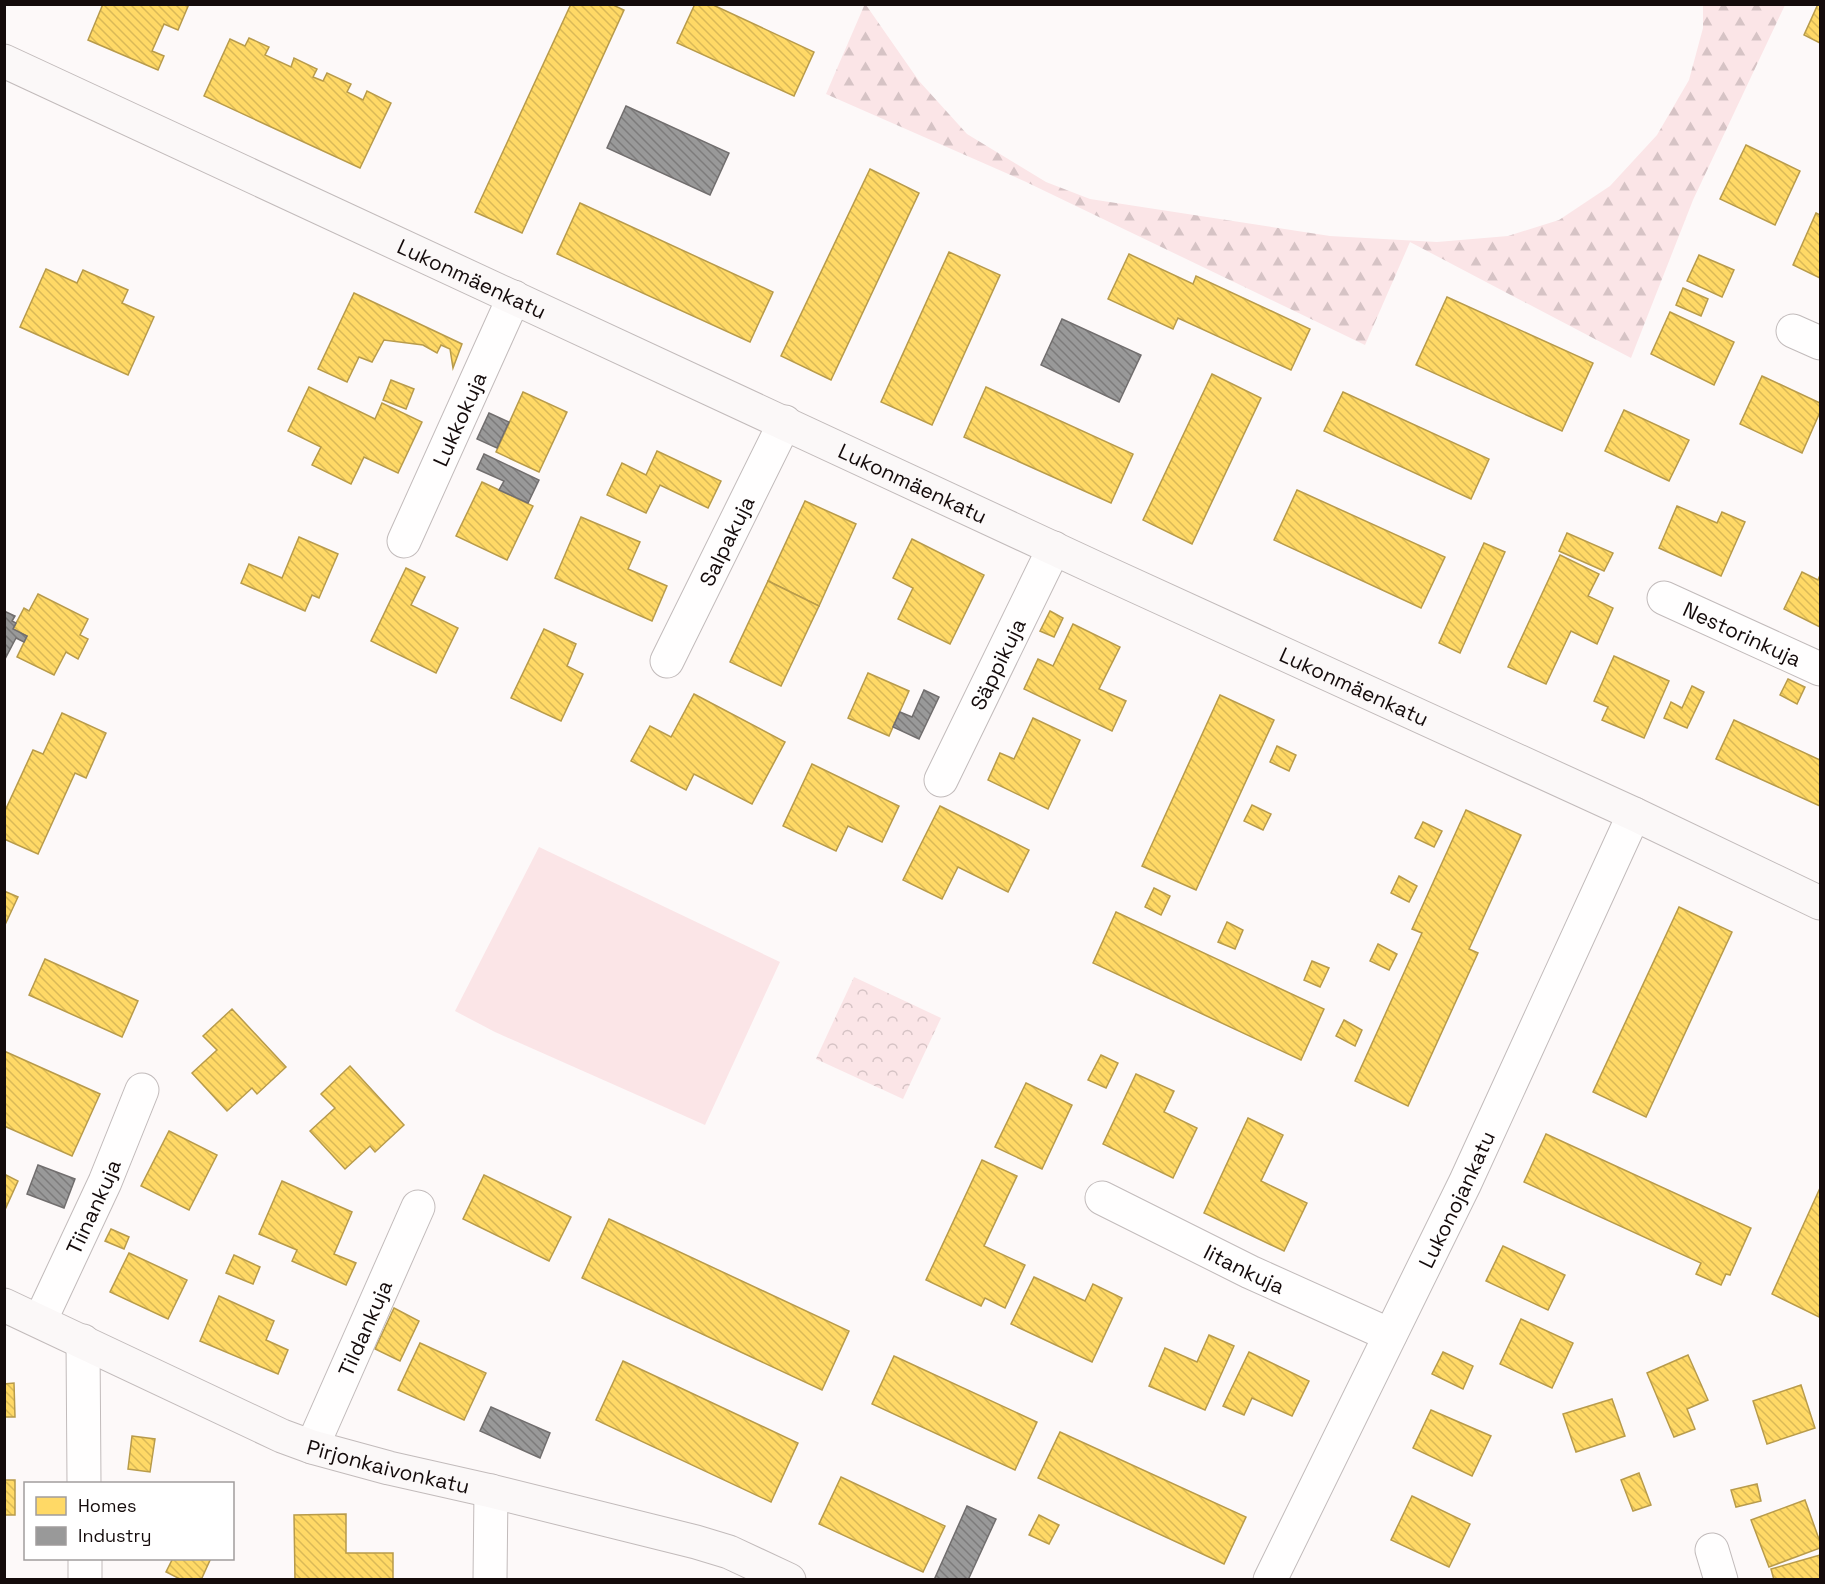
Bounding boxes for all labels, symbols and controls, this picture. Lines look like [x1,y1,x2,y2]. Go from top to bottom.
street label: Lukonmäenkatu [393,232,551,324]
street label: Lukkokuja [426,367,492,470]
street label: Lukonmäenkatu [834,437,992,529]
street label: Salpakuja [693,491,760,590]
street label: Nestorinkuja [1679,595,1806,672]
street label: Säppikuja [964,614,1031,714]
street label: Lukonmäenkatu [1275,640,1433,732]
street label: Lukonojankatu [1412,1126,1501,1272]
street label: Tiinankuja [60,1155,126,1259]
street label: Iitankuja [1200,1238,1289,1299]
street label: Tildankuja [331,1276,398,1380]
street label: Pirjonkaivonkatu [304,1433,472,1499]
legend [24,1482,234,1560]
text: Homes [78,1494,137,1517]
text: Industry [78,1524,151,1547]

